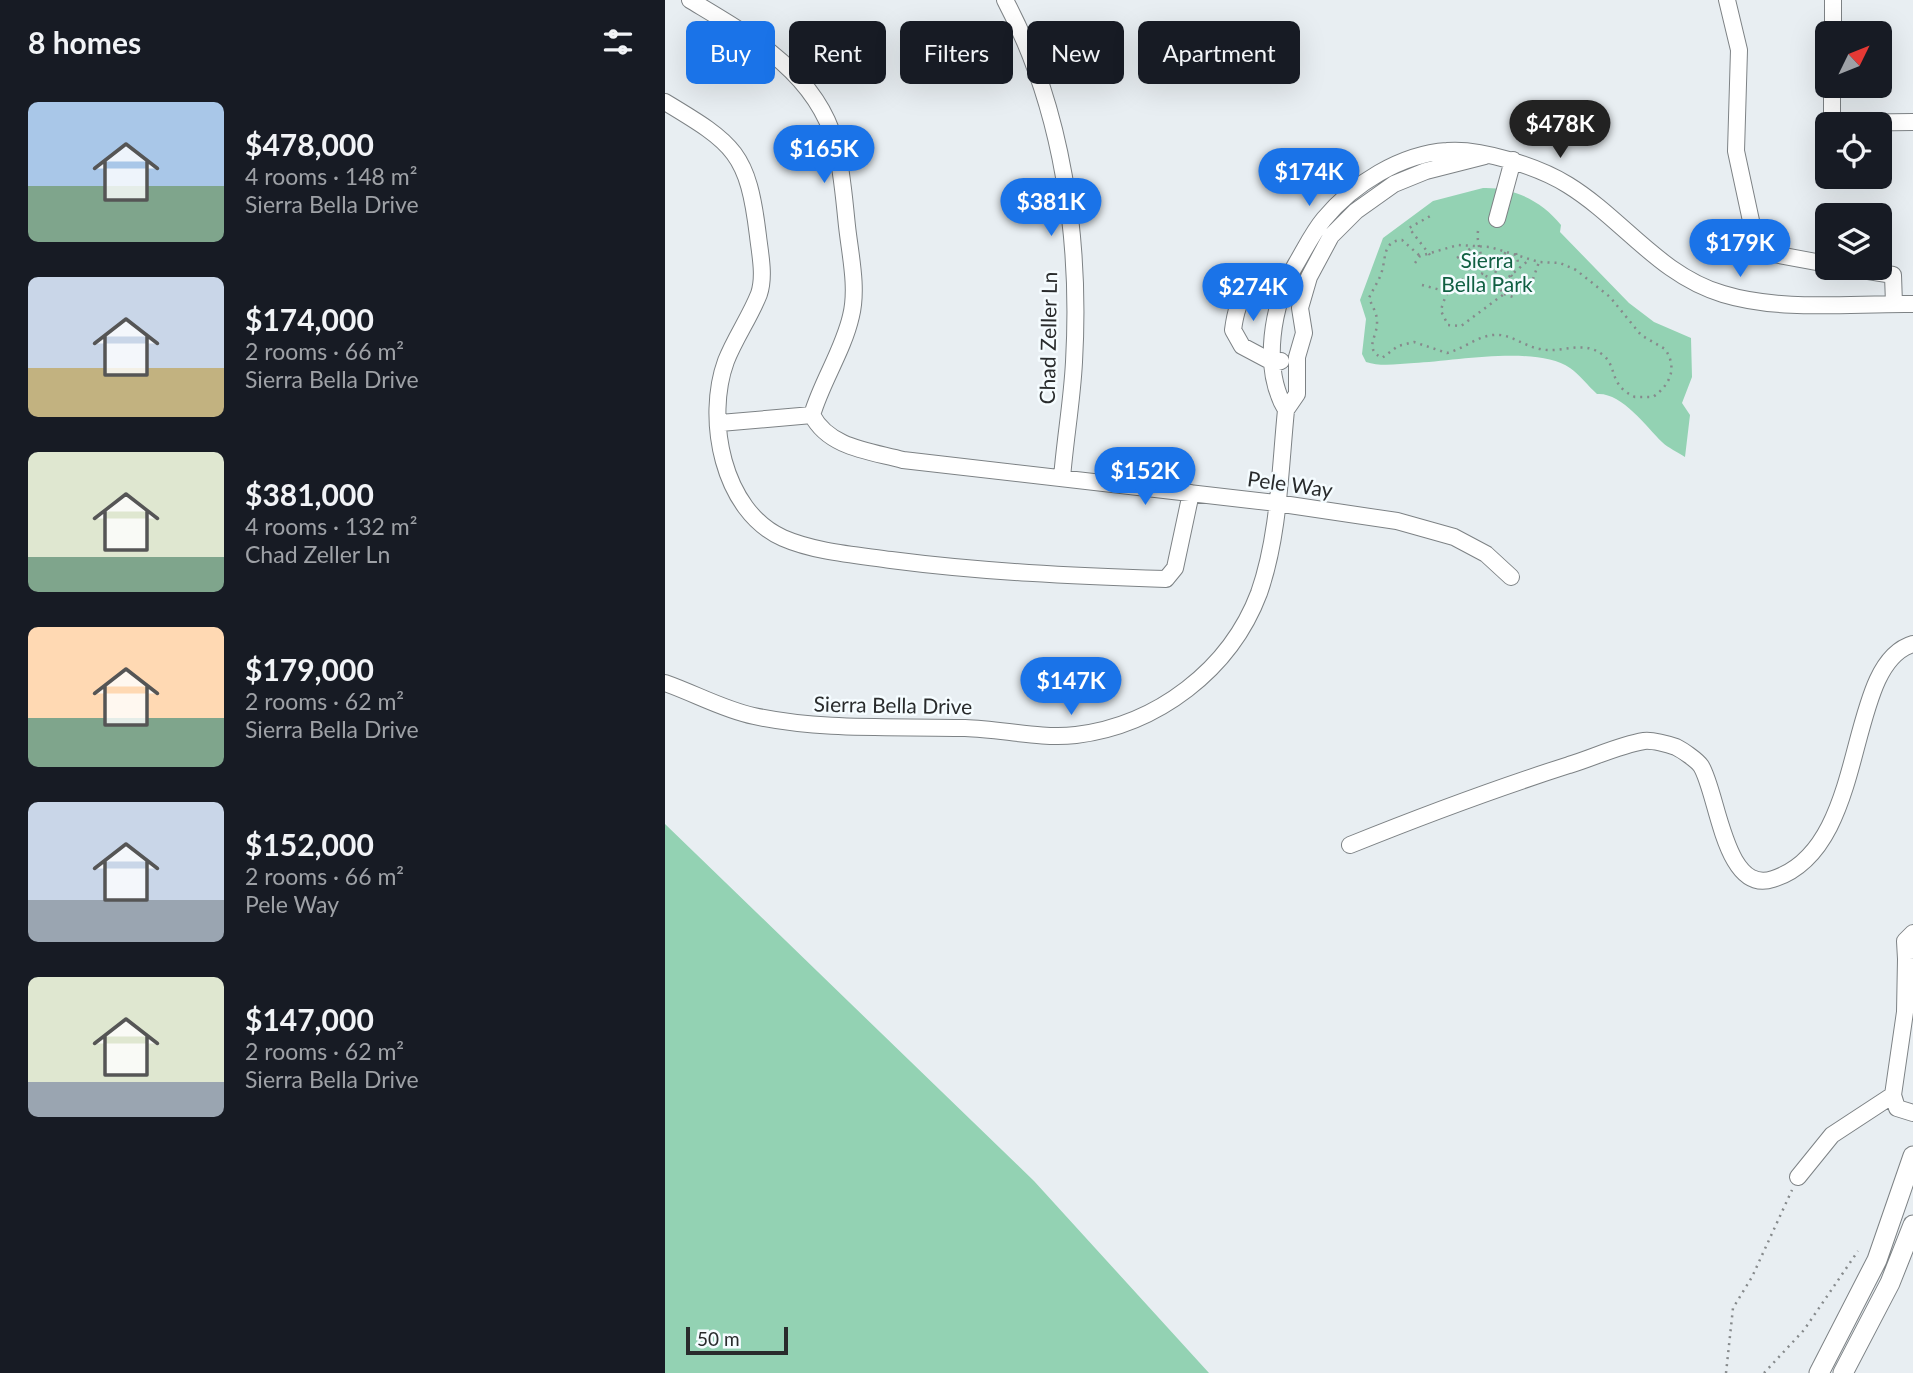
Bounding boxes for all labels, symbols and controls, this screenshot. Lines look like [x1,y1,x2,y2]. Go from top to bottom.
chip: Buy [686,21,775,84]
chip: Rent [789,21,886,84]
chip: Filters [900,21,1013,84]
chip: New [1027,21,1124,84]
chip: Apartment [1138,21,1300,84]
north arrow [1815,21,1892,98]
map controls [1815,21,1892,280]
icon: filters [599,23,637,61]
text: 8 homes [28,24,141,60]
pin: $478K [1511,100,1609,160]
text: $478K [1525,109,1595,137]
button: locate [1815,112,1892,189]
pin: $165K [775,125,873,185]
text: $478,000 [245,126,374,162]
icon: home [84,130,168,214]
text: $165K [789,134,859,162]
pin: $174K [1260,148,1358,208]
text: $174K [1274,157,1344,185]
text: 4 rooms · 148 m² [245,162,417,190]
pin: $381K [1002,178,1100,238]
text: $381K [1016,187,1086,215]
text: Sierra Bella Drive [245,190,419,218]
button: layers [1815,203,1892,280]
pin: $179K [1691,219,1789,279]
text: $179K [1705,228,1775,256]
park label: Sierra Bella Park [1441,247,1533,296]
pin: $274K [1204,264,1302,323]
street label: Chad Zeller Ln [1034,271,1061,404]
text: $274K [1218,272,1288,300]
text: $174,000 [245,301,374,337]
icon: home [84,305,168,389]
text: 2 rooms · 66 m² [245,337,404,365]
text: Sierra Bella Drive [245,365,419,393]
pin: $152K [1096,448,1194,507]
text: $152K [1110,456,1180,484]
street label: Pele Way [1246,465,1335,502]
text: $381,000 [245,476,374,512]
icon: home [84,480,168,564]
text: 4 rooms · 132 m² [245,512,417,540]
text: Chad Zeller Ln [245,540,390,568]
text: $179,000 [245,651,374,687]
icon: home [84,655,168,739]
pin: $147K [1022,658,1120,717]
text: $147K [1036,666,1106,694]
text: 2 rooms · 62 m² [245,687,404,715]
street label: Sierra Bella Drive [813,691,973,718]
text: Sierra Bella Drive [245,715,419,743]
text: $152,000 [245,826,374,862]
icon: home [84,830,168,914]
text: 2 rooms · 66 m² [245,862,404,890]
text: Pele Way [245,890,339,918]
text: $147,000 [245,1001,374,1037]
icon: home [84,1005,168,1089]
text: 2 rooms · 62 m² [245,1037,404,1065]
text: Sierra Bella Drive [245,1065,419,1093]
scale bar [686,1324,787,1356]
text: 50 m [697,1327,740,1350]

